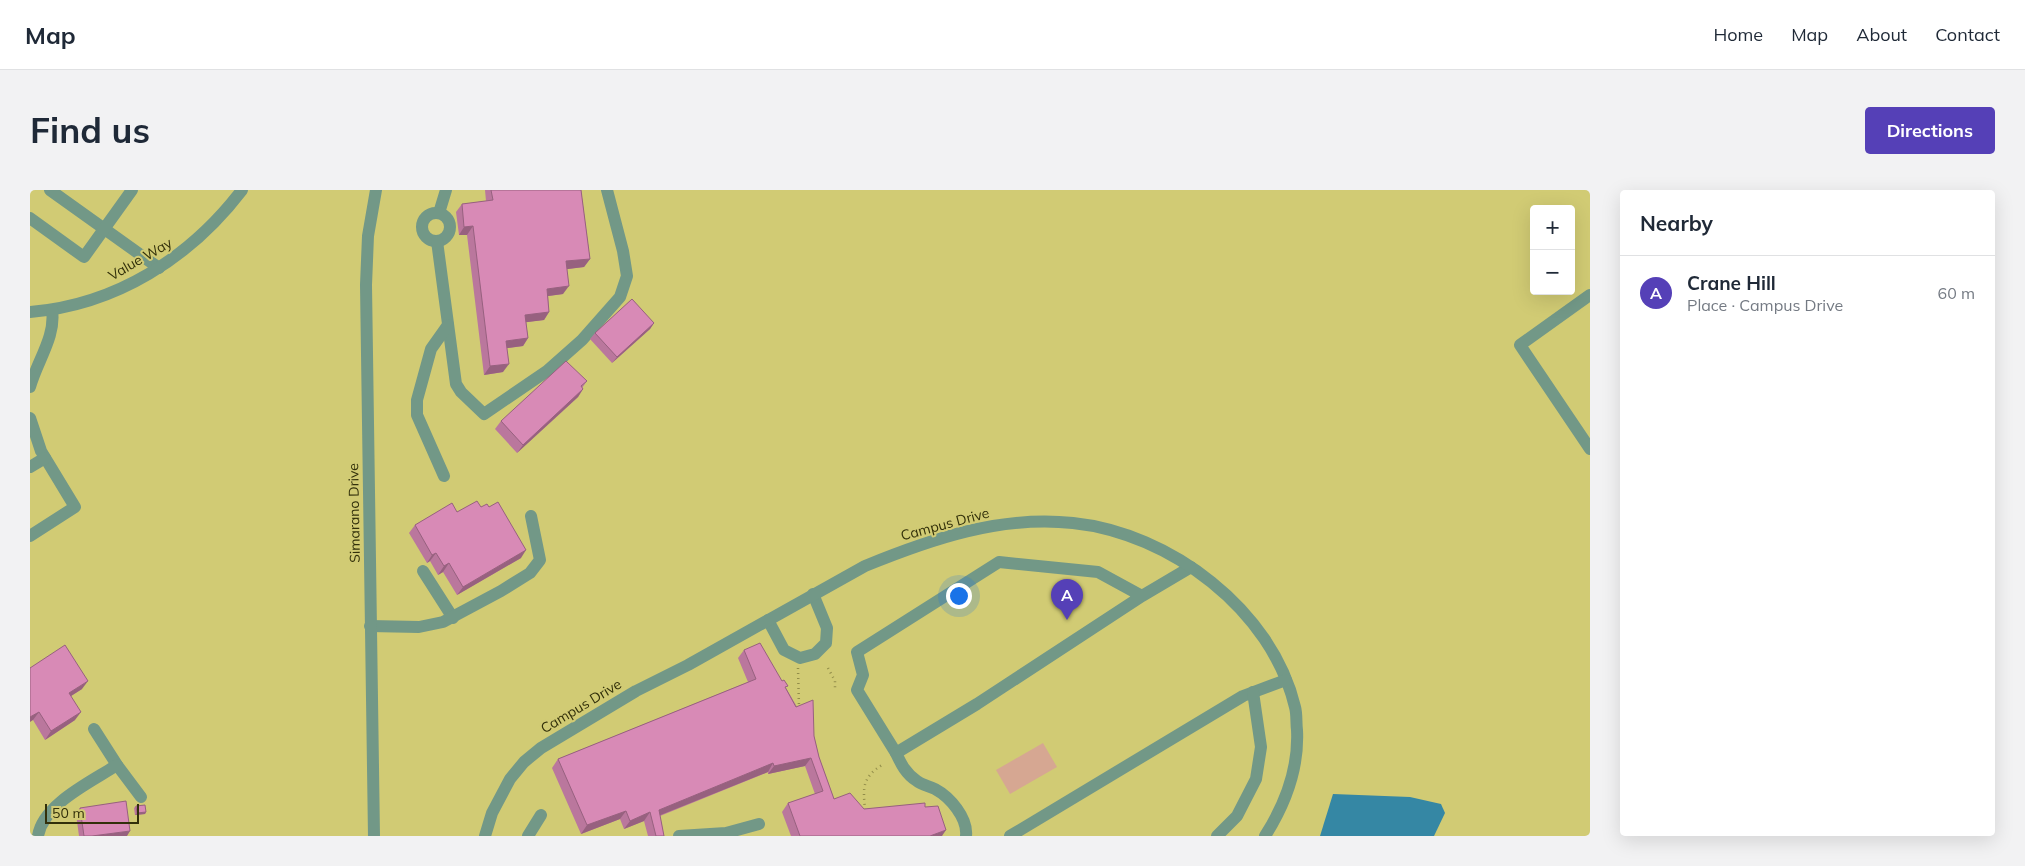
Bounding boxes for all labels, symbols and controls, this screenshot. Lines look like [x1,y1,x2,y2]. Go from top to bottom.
text: Map [25,20,76,50]
text: Home [1713,23,1763,46]
text: Map [1791,23,1828,46]
text: About [1856,23,1907,46]
text: Contact [1935,23,2000,46]
button: Directions [1865,107,1995,154]
text: Find us [30,108,150,152]
map controls [1530,205,1575,295]
button: + [1530,205,1575,250]
text: Nearby [1640,210,1713,236]
street label: Value Way [105,233,176,284]
button: − [1530,250,1575,295]
text: Crane Hill [1687,271,1776,295]
text: A [1650,283,1662,303]
text: 60 m [1938,283,1975,303]
text: Place · Campus Drive [1687,295,1843,315]
street label: Simarano Drive [344,463,364,563]
street label: Campus Drive [899,504,991,544]
pin: A [1051,579,1083,620]
your location [946,583,972,609]
street label: Campus Drive [537,675,625,737]
scale bar [45,801,139,824]
text: 50 m [52,804,85,822]

